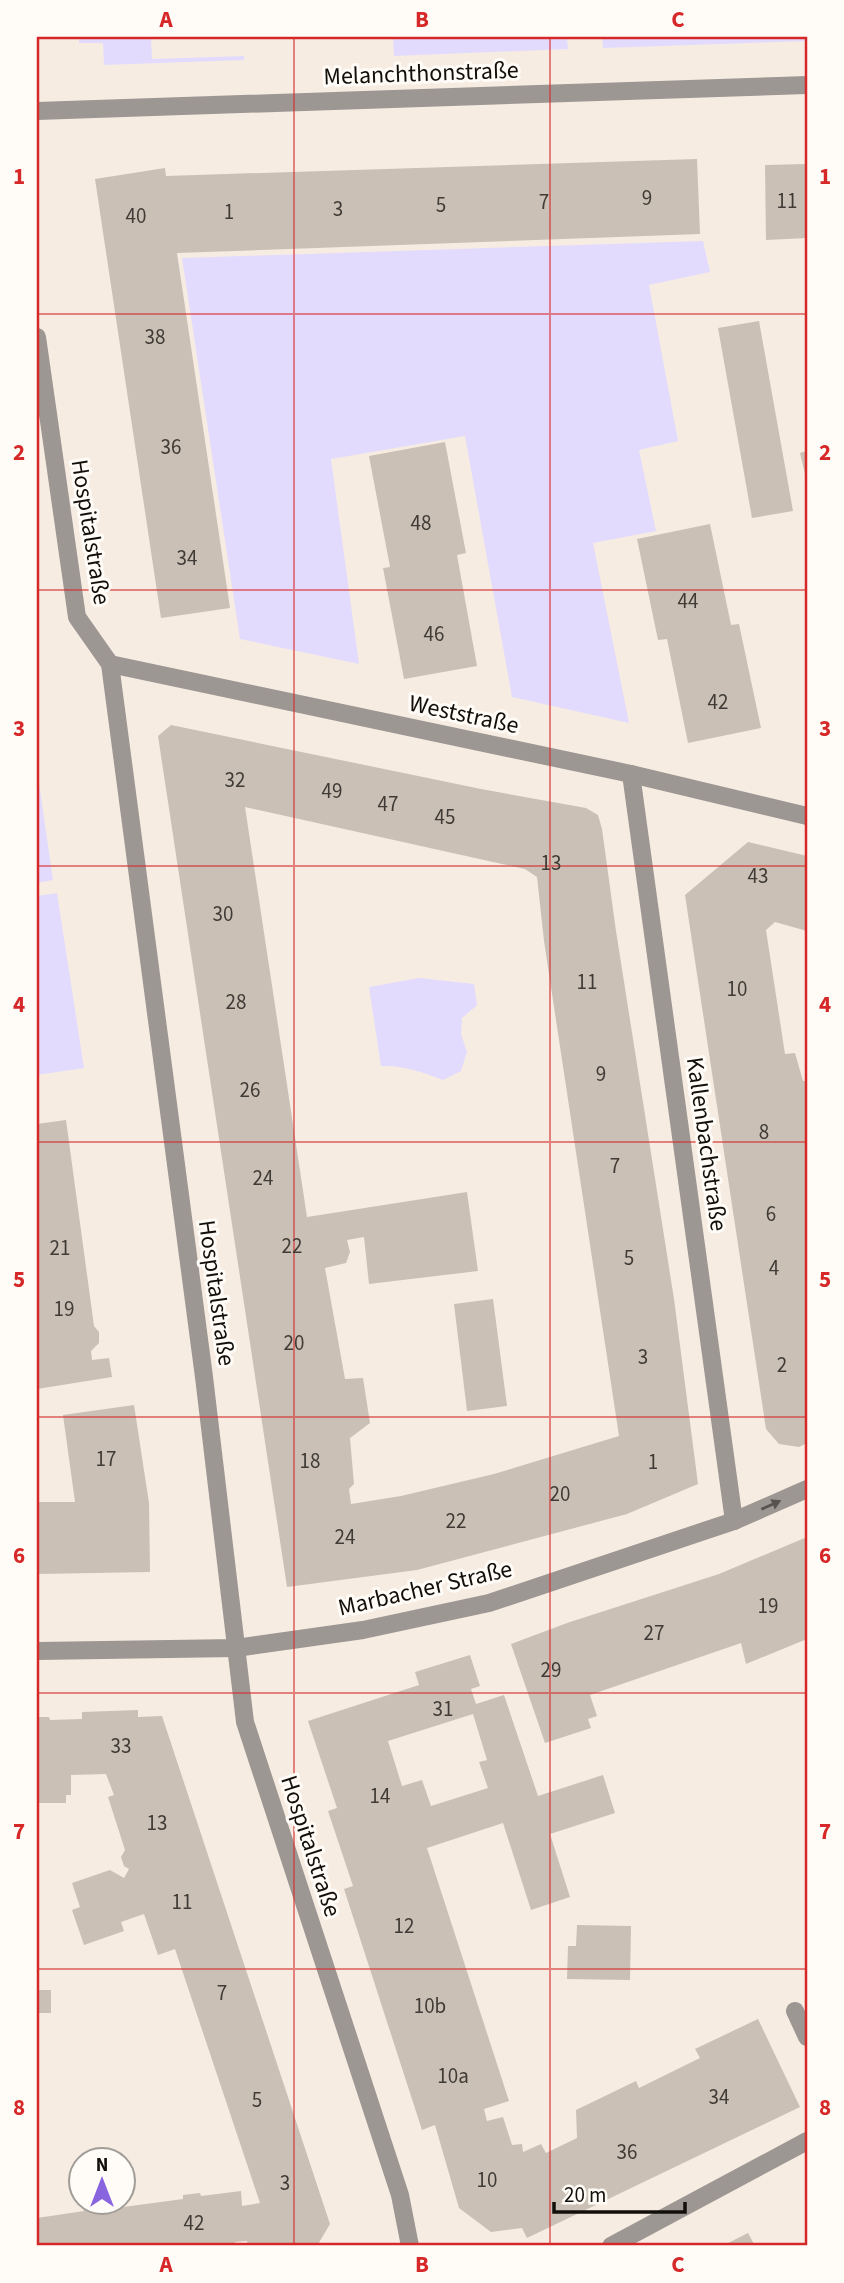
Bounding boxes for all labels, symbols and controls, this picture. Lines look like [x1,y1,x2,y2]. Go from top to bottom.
text: A [158,3,173,36]
text: B [415,3,429,36]
text: C [671,3,685,36]
street label: Melanchthonstraße [323,53,519,94]
text: 1 [13,160,25,193]
text: 1 [819,160,831,193]
house number: 9 [642,183,652,213]
house number: 11 [777,186,797,216]
house number: 7 [539,187,549,217]
house number: 5 [436,190,446,220]
house number: 3 [333,194,343,224]
house number: 1 [224,197,234,227]
house number: 40 [126,201,146,231]
house number: 38 [145,322,165,352]
house number: 36 [161,432,181,462]
text: 2 [13,436,25,469]
text: 2 [819,436,831,469]
street label: Hospitalstraße [62,457,119,607]
house number: 48 [411,508,431,538]
house number: 34 [177,543,197,573]
house number: 44 [678,586,698,616]
house number: 46 [424,619,444,649]
street label: Weststraße [406,686,522,743]
house number: 42 [708,687,728,717]
text: 3 [13,712,25,745]
text: 3 [819,712,831,745]
house number: 32 [225,765,245,795]
house number: 49 [322,776,342,806]
house number: 47 [378,789,398,819]
house number: 45 [435,802,455,832]
house number: 13 [541,848,561,878]
house number: 43 [748,861,768,891]
house number: 30 [213,899,233,929]
house number: 11 [577,967,597,997]
house number: 10 [727,974,747,1004]
house number: 28 [226,987,246,1017]
text: 4 [13,988,25,1021]
text: 4 [819,988,831,1021]
street label: Kallenbachstraße [677,1055,736,1233]
house number: 9 [596,1059,606,1089]
house number: 26 [240,1075,260,1105]
house number: 8 [759,1117,769,1147]
house number: 7 [610,1151,620,1181]
house number: 24 [253,1163,273,1193]
house number: 6 [766,1199,776,1229]
street label: Hospitalstraße [189,1218,244,1368]
house number: 22 [282,1231,302,1261]
house number: 21 [50,1233,70,1263]
house number: 5 [624,1243,634,1273]
house number: 4 [769,1253,779,1283]
text: 5 [13,1263,25,1296]
text: 5 [819,1263,831,1296]
house number: 19 [54,1294,74,1324]
house number: 20 [284,1328,304,1358]
house number: 3 [638,1342,648,1372]
house number: 2 [777,1350,787,1380]
house number: 17 [96,1444,116,1474]
house number: 18 [300,1446,320,1476]
house number: 1 [648,1447,658,1477]
house number: 20 [550,1479,570,1509]
one-way arrow [760,1499,781,1510]
house number: 22 [446,1506,466,1536]
house number: 24 [335,1522,355,1552]
text: 6 [13,1539,25,1572]
text: 6 [819,1539,831,1572]
street label: Marbacher Straße [335,1551,516,1626]
house number: 19 [758,1591,778,1621]
house number: 27 [644,1618,664,1648]
house number: 29 [541,1655,561,1685]
house number: 31 [433,1694,453,1724]
house number: 33 [111,1731,131,1761]
street label: Hospitalstraße [271,1771,350,1921]
house number: 14 [370,1781,390,1811]
house number: 13 [147,1808,167,1838]
text: 7 [13,1815,25,1848]
text: 7 [819,1815,831,1848]
house number: 11 [172,1887,192,1917]
house number: 12 [394,1911,414,1941]
house number: 7 [217,1978,227,2008]
house number: 10b [414,1991,446,2021]
house number: 10a [437,2061,469,2091]
house number: 34 [709,2082,729,2112]
house number: 5 [252,2085,262,2115]
text: 8 [13,2091,25,2124]
text: 8 [819,2091,831,2124]
house number: 36 [617,2137,637,2167]
north arrow [66,2146,136,2216]
text: N [96,2152,108,2179]
house number: 10 [477,2165,497,2195]
house number: 3 [280,2168,290,2198]
scale bar [554,2171,685,2215]
text: 20 m [564,2180,606,2210]
house number: 42 [184,2208,204,2238]
text: A [158,2248,173,2281]
text: B [415,2248,429,2281]
text: C [671,2248,685,2281]

